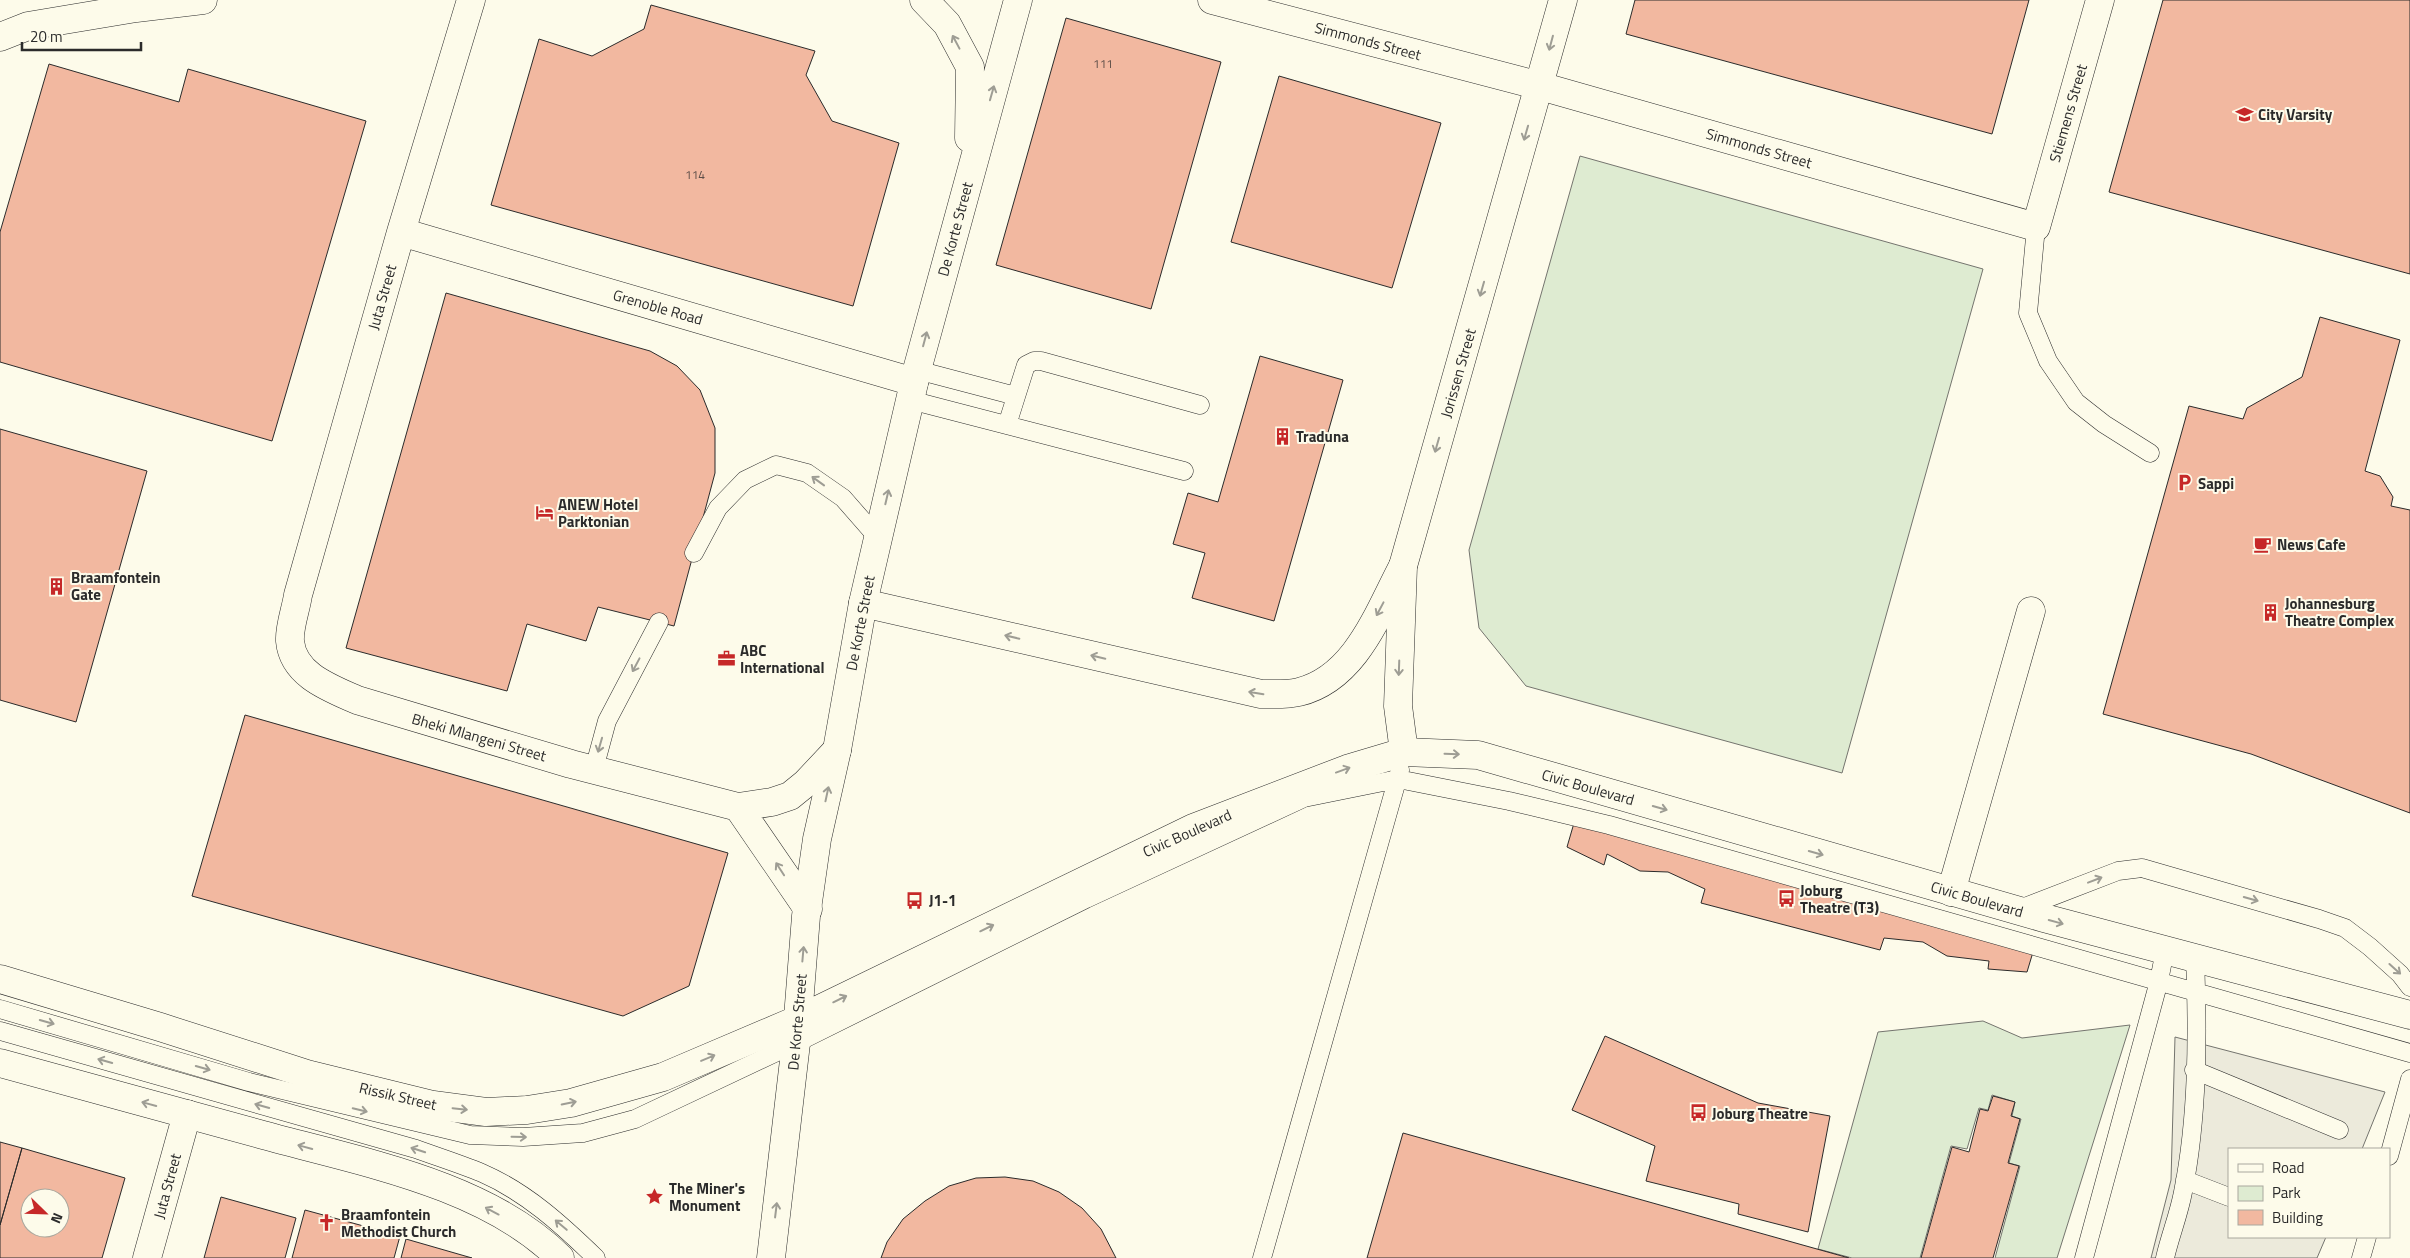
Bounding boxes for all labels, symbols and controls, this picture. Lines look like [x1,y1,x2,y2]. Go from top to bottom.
street label: Simmonds Street [1312,16,1424,66]
scale bar [22,20,141,52]
text: 20 m [30,25,63,48]
one-way arrow [951,34,961,49]
one-way arrow [1546,34,1556,50]
house number: 111 [1093,54,1113,73]
street label: Stiemens Street [2043,60,2093,165]
one-way arrow [987,85,997,101]
place label: City Varsity [2258,103,2333,126]
school or university icon: City Varsity [2234,104,2254,124]
street label: Simmonds Street [1703,122,1815,174]
one-way arrow [1521,124,1531,140]
house number: 114 [685,165,705,184]
street label: De Korte Street [931,179,979,279]
street label: Juta Street [362,261,402,332]
one-way arrow [1476,280,1486,296]
street label: Grenoble Road [610,283,706,331]
street label: Jorissen Street [1434,325,1482,420]
one-way arrow [921,332,931,348]
place label: Traduna [1296,425,1349,448]
building icon: Traduna [1272,426,1292,446]
one-way arrow [1432,437,1441,453]
place label: Sappi [2198,472,2234,495]
parking icon: Sappi [2174,473,2194,493]
one-way arrow [811,476,825,486]
one-way arrow [883,490,892,506]
place label: ANEW Hotel Parktonian [558,493,638,533]
hotel icon: ANEW Hotel Parktonian [534,503,554,523]
place label: News Cafe [2277,533,2346,556]
cafe icon: News Cafe [2253,534,2273,554]
place label: Braamfontein Gate [71,566,160,606]
street label: De Korte Street [839,573,881,673]
building icon: Braamfontein Gate [47,576,67,596]
place label: Johannesburg Theatre Complex [2285,592,2394,632]
one-way arrow [1375,602,1385,617]
building icon: Johannesburg Theatre Complex [2261,602,2281,622]
one-way arrow [1004,632,1020,641]
place label: ABC International [740,639,825,679]
office icon: ABC International [716,649,736,669]
one-way arrow [1091,652,1107,661]
one-way arrow [631,658,641,673]
one-way arrow [1394,659,1404,675]
one-way arrow [1249,687,1265,697]
street label: Bheki Mlangeni Street [409,707,550,767]
one-way arrow [595,737,605,753]
one-way arrow [1444,749,1460,759]
street label: Civic Boulevard [1539,763,1637,811]
one-way arrow [1335,765,1350,774]
one-way arrow [823,786,832,802]
street label: Civic Boulevard [1139,803,1235,863]
one-way arrow [1651,803,1667,813]
one-way arrow [1808,848,1824,858]
one-way arrow [774,862,784,876]
street label: Civic Boulevard [1928,875,2026,923]
one-way arrow [2087,875,2102,884]
place label: Joburg Theatre (T3) [1800,879,1879,919]
place label: J1-1 [929,889,956,912]
bus stop icon: Joburg Theatre (T3) [1776,889,1796,909]
bus stop icon: J1-1 [905,890,925,910]
one-way arrow [2243,895,2259,905]
one-way arrow [2048,917,2064,927]
one-way arrow [979,923,994,933]
one-way arrow [798,947,808,963]
one-way arrow [2388,963,2401,975]
street label: De Korte Street [781,972,813,1071]
one-way arrow [833,994,848,1004]
one-way arrow [38,1018,54,1028]
one-way arrow [700,1052,715,1062]
one-way arrow [98,1056,114,1065]
one-way arrow [194,1063,210,1073]
street label: Rissik Street [357,1076,440,1116]
one-way arrow [561,1098,577,1107]
one-way arrow [141,1099,157,1108]
one-way arrow [254,1101,270,1110]
place label: Joburg Theatre [1712,1102,1808,1125]
bus stop icon: Joburg Theatre [1688,1103,1708,1123]
one-way arrow [452,1104,468,1114]
one-way arrow [351,1105,367,1115]
one-way arrow [511,1132,527,1142]
one-way arrow [298,1142,314,1151]
one-way arrow [411,1145,426,1154]
legend [2228,1148,2390,1238]
street label: Juta Street [147,1150,187,1221]
text: Road [2272,1156,2304,1179]
place label: The Miner's Monument [669,1177,745,1217]
text: Park [2272,1181,2301,1204]
place icon: The Miner's Monument [645,1187,665,1207]
north arrow [20,1188,70,1238]
one-way arrow [771,1202,781,1218]
place label: Braamfontein Methodist Church [341,1203,456,1243]
one-way arrow [484,1206,499,1216]
text: Building [2272,1206,2323,1229]
text: N [46,1210,69,1227]
church icon: Braamfontein Methodist Church [317,1213,337,1233]
one-way arrow [555,1219,568,1230]

